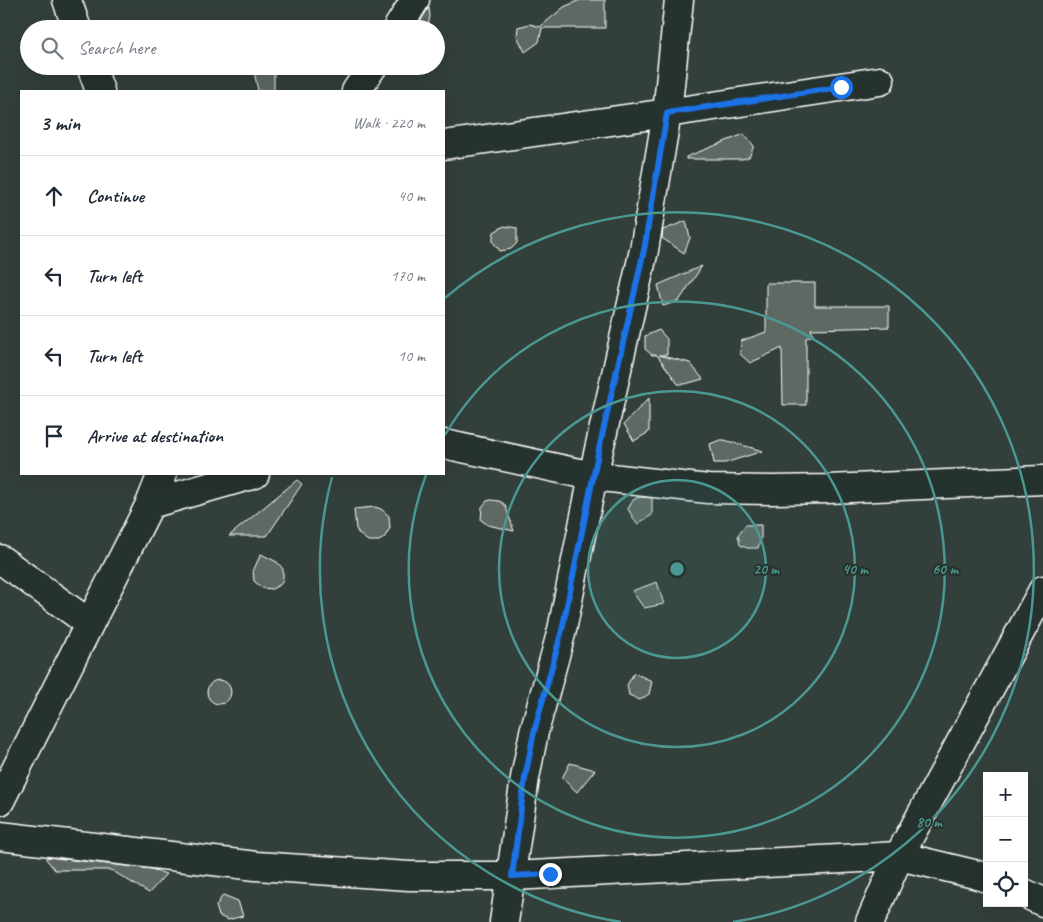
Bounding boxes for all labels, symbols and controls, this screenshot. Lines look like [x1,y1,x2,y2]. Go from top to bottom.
search box [20,20,445,75]
icon: search [38,34,66,62]
text: Search here [78,36,155,60]
route start [830,76,853,99]
text: 3 min [40,110,80,136]
text: Walk · 220 m [353,113,425,133]
icon: ahead [40,182,68,210]
text: Continue [87,184,144,208]
text: 40 m [398,186,425,206]
icon: left [40,262,68,290]
text: Turn left [87,264,142,288]
text: 170 m [391,266,425,286]
icon: left [40,342,68,370]
text: Turn left [87,344,142,368]
text: 10 m [398,346,425,366]
icon: arrive [40,422,68,450]
text: Arrive at destination [87,424,223,448]
centre of rings [668,560,686,578]
text: 20 m [753,560,780,579]
text: 40 m [842,560,869,579]
text: 60 m [932,560,959,579]
map controls [983,772,1028,907]
button: + [983,772,1028,817]
text: 80 m [916,813,943,832]
button: − [983,817,1028,862]
button: locate [983,862,1028,907]
route end [539,863,562,886]

